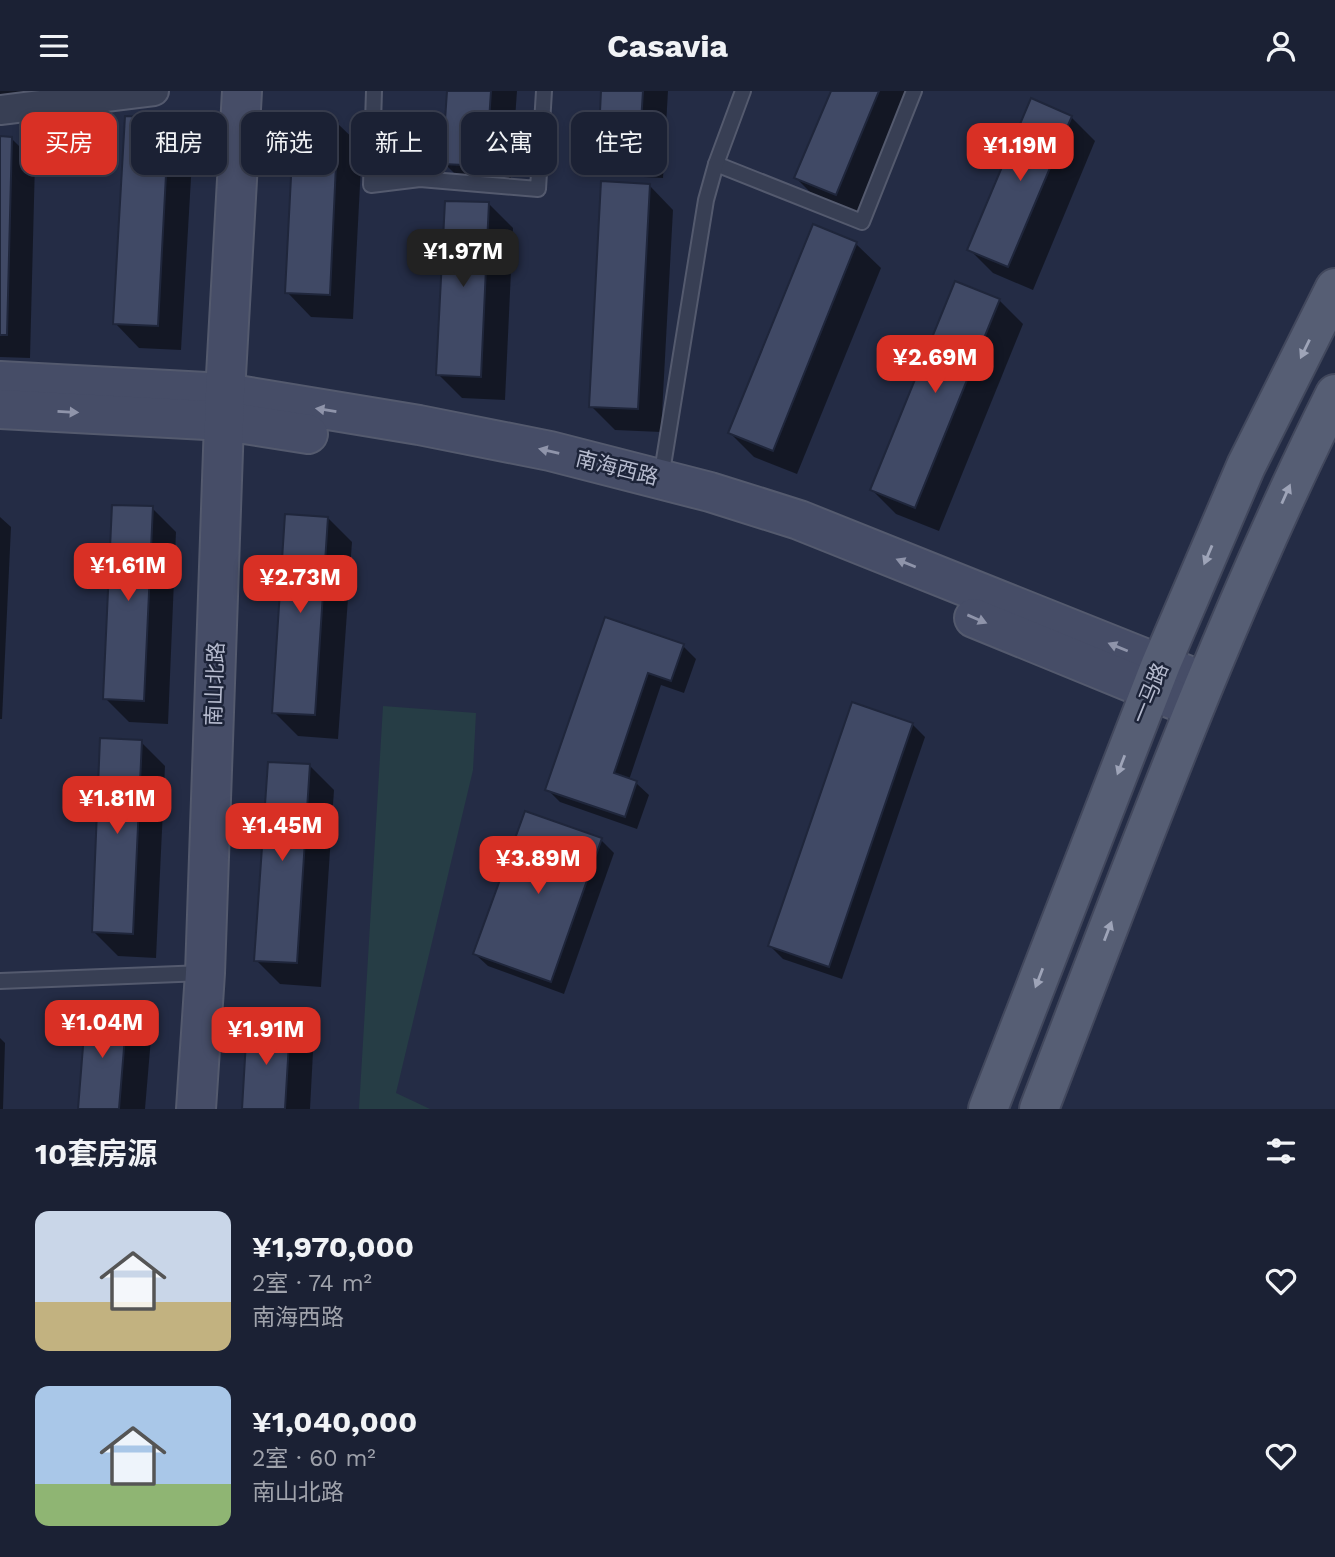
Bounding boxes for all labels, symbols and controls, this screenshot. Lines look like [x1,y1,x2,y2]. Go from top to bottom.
icon: menu [35,27,73,65]
text: Casavia [607,27,728,65]
icon: person [1262,27,1300,65]
chip: 买房 [21,112,117,175]
chip: 租房 [131,112,227,175]
chip: 筛选 [241,112,337,175]
chip: 新上 [351,112,447,175]
chip: 公寓 [461,112,557,175]
chip: 住宅 [571,112,667,175]
pin: ¥1.19M [963,123,1077,183]
text: ¥1.19M [983,132,1057,159]
pin: ¥1.97M [406,229,520,289]
text: ¥1.97M [423,238,503,265]
pin: ¥2.69M [878,335,992,395]
one-way arrow [1299,339,1310,359]
text: ¥2.69M [893,344,977,371]
one-way arrow [315,404,337,415]
one-way arrow [57,406,79,417]
street label: 南海西路 [573,445,661,490]
one-way arrow [538,446,560,457]
one-way arrow [1281,483,1292,504]
pin: ¥1.61M [71,543,185,603]
one-way arrow [1202,545,1214,565]
text: ¥1.61M [90,552,166,579]
pin: ¥2.73M [243,555,357,615]
one-way arrow [896,557,917,568]
text: ¥2.73M [259,564,341,591]
one-way arrow [967,614,988,625]
street label: 南山北路 [201,642,228,726]
one-way arrow [1107,642,1128,653]
street label: 一马路 [1126,659,1173,727]
one-way arrow [1116,755,1127,776]
pin: ¥1.81M [60,777,174,836]
text: ¥1.81M [78,785,156,812]
pin: ¥1.45M [225,803,339,863]
text: ¥1.45M [241,812,323,839]
pin: ¥3.89M [481,837,595,896]
text: ¥3.89M [495,845,581,872]
one-way arrow [1102,920,1113,941]
one-way arrow [1034,967,1045,988]
pin: ¥1.04M [45,1000,159,1060]
pin: ¥1.91M [209,1007,323,1067]
text: ¥1.04M [61,1009,143,1036]
text: ¥1.91M [228,1016,304,1043]
icon: filters [1262,1132,1300,1170]
text: 10套房源 [35,1136,157,1171]
text: ¥1,970,000 [252,1229,414,1264]
icon: home [91,1239,175,1323]
icon: heart [1262,1262,1300,1300]
text: 2室 · 74 m² [252,1270,372,1297]
text: 南海西路 [252,1304,344,1331]
text: ¥1,040,000 [252,1404,417,1439]
icon: home [91,1414,175,1498]
icon: heart [1262,1437,1300,1475]
text: 2室 · 60 m² [252,1445,376,1472]
text: 南山北路 [252,1479,344,1506]

